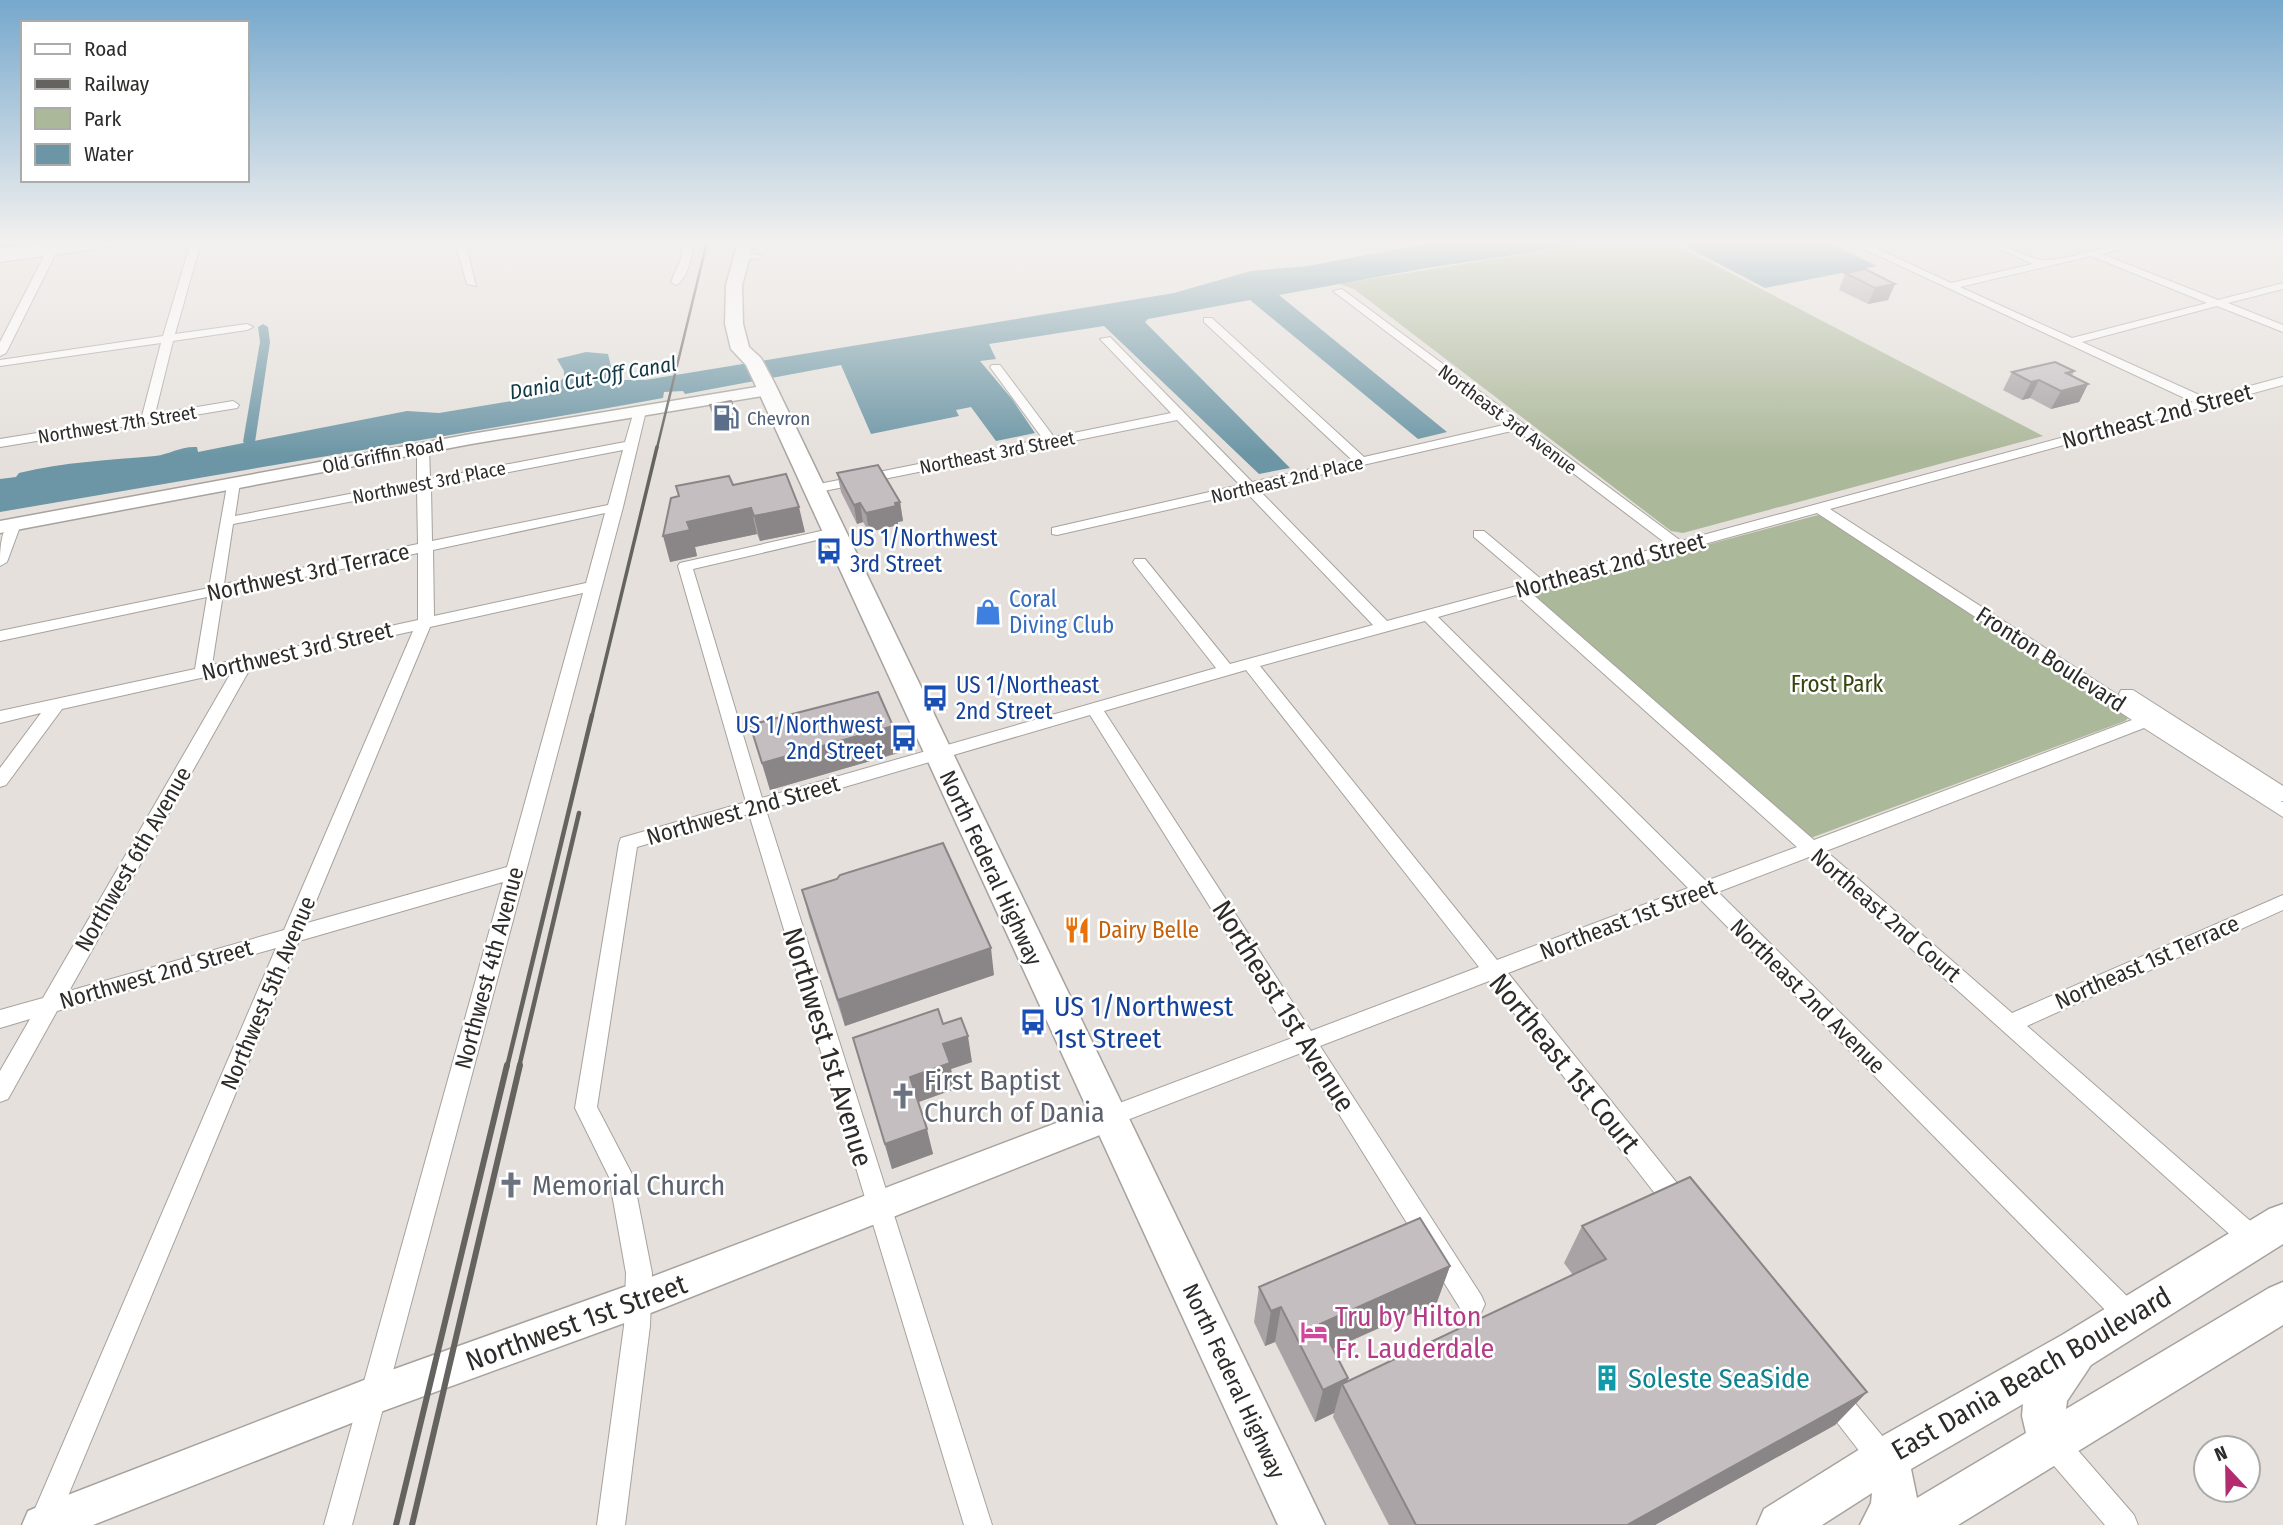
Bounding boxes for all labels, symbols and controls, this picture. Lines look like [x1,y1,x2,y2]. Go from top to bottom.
legend [21,21,248,182]
text: Road [84,36,128,62]
text: Railway [84,71,150,97]
text: Park [84,106,122,132]
text: Water [84,141,134,167]
water label: Dania Cut-Off Canal [508,351,678,405]
street label: Northeast 3rd Avenue [1434,360,1582,479]
street label: Northeast 2nd Street [2059,377,2255,455]
street label: Northwest 7th Street [36,400,199,448]
fuel station icon: Chevron [711,403,741,433]
place label: Chevron [747,407,810,430]
street label: Northeast 3rd Street [918,426,1077,479]
street label: Old Griffin Road [320,432,446,479]
street label: Northeast 2nd Place [1209,451,1366,508]
street label: Northwest 3rd Place [351,456,508,509]
place label: US 1/Northwest 3rd Street [850,524,998,578]
street label: Northeast 2nd Street [1512,526,1708,604]
bus stop icon: US 1/Northwest 3rd Street [814,536,844,566]
street label: Northwest 3rd Terrace [204,537,412,607]
place label: Coral Diving Club [1009,585,1114,639]
shop icon: Coral Diving Club [973,597,1003,627]
street label: Fronton Boulevard [1971,600,2131,718]
street label: Northwest 3rd Street [199,615,396,687]
park label: Frost Park [1791,670,1883,698]
place label: US 1/Northeast 2nd Street [956,671,1100,725]
bus stop icon: US 1/Northeast 2nd Street [920,683,950,713]
place label: US 1/Northwest 2nd Street [736,711,883,765]
bus stop icon: US 1/Northwest 2nd Street [889,723,919,753]
street label: Northwest 6th Avenue [69,762,197,956]
street label: North Federal Highway [934,766,1049,971]
street label: Northwest 2nd Street [643,769,843,851]
street label: Northeast 2nd Court [1805,842,1967,988]
street label: Northwest 4th Avenue [449,864,529,1072]
street label: Northeast 1st Street [1536,872,1721,966]
street label: Northwest 5th Avenue [215,892,321,1094]
street label: Northeast 1st Avenue [1205,894,1362,1118]
street label: Northeast 1st Terrace [2051,909,2243,1015]
street label: Northeast 2nd Avenue [1725,913,1891,1079]
restaurant icon: Dairy Belle [1062,915,1092,945]
place label: Dairy Belle [1098,916,1199,944]
street label: Northwest 1st Avenue [775,924,880,1171]
street label: Northwest 2nd Street [56,933,256,1015]
street label: Northeast 1st Court [1482,967,1647,1160]
place label: US 1/Northwest 1st Street [1054,990,1234,1055]
bus stop icon: US 1/Northwest 1st Street [1018,1007,1048,1037]
place label: First Baptist Church of Dania [924,1064,1105,1129]
church icon: First Baptist Church of Dania [888,1081,918,1111]
place label: Memorial Church [532,1169,725,1202]
church icon: Memorial Church [496,1170,526,1200]
street label: Northwest 1st Street [461,1267,692,1378]
street label: North Federal Highway [1177,1279,1292,1484]
street label: East Dania Beach Boulevard [1886,1280,2177,1467]
place label: Tru by Hilton Fr. Lauderdale [1335,1300,1494,1365]
hotel icon: Tru by Hilton Fr. Lauderdale [1299,1317,1329,1347]
place label: Soleste SeaSide [1628,1362,1810,1395]
building icon: Soleste SeaSide [1592,1363,1622,1393]
north arrow [2192,1434,2262,1504]
text: N [2211,1441,2230,1466]

